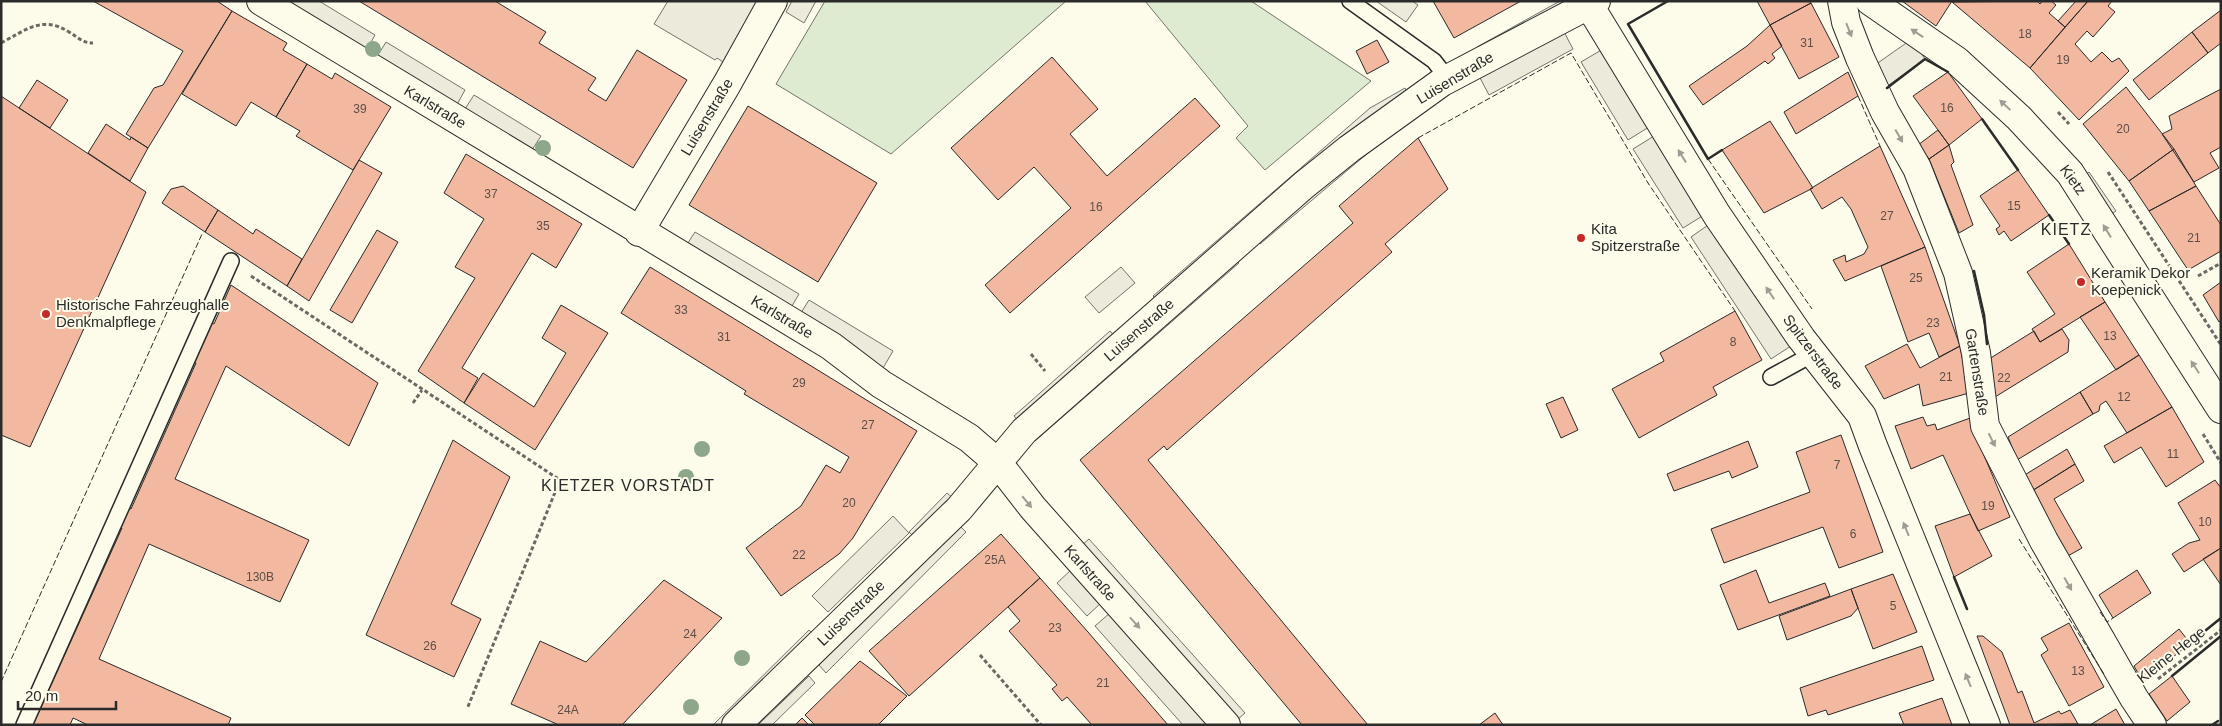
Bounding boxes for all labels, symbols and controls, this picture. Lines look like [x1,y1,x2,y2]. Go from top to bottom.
one-way arrow [1845,23,1853,38]
house number: 18 [2018,27,2032,41]
one-way arrow [1910,28,1923,38]
house number: 31 [1800,36,1814,50]
street label: Luisenstraße [1413,48,1496,107]
house number: 19 [2056,53,2070,67]
street label: Luisenstraße [677,75,736,158]
street label: Karlstraße [401,81,469,132]
one-way arrow [2000,99,2012,111]
house number: 16 [1940,101,1954,115]
house number: 39 [353,102,367,116]
house number: 20 [2116,122,2130,136]
one-way arrow [1894,130,1903,143]
one-way arrow [1677,150,1686,163]
street label: Kietz [2057,161,2090,198]
house number: 37 [484,187,498,201]
house number: 15 [2007,199,2021,213]
house number: 16 [1089,200,1103,214]
house number: 27 [1880,209,1894,223]
house number: 35 [536,219,550,233]
place label: Kita Spitzerstraße [1591,220,1680,254]
district label: KIETZ [2041,221,2091,238]
one-way arrow [2102,224,2111,237]
house number: 21 [2187,231,2201,245]
marker: Kita Spitzerstraße [1575,232,1587,244]
place label: Keramik Dekor Koepenick [2091,264,2190,298]
house number: 25 [1909,271,1923,285]
marker: Keramik Dekor Koepenick [2075,276,2087,288]
one-way arrow [1765,286,1775,300]
street label: Karlstraße [748,291,816,342]
street label: Luisenstraße [1100,295,1177,364]
place label: Historische Fahrzeughalle Denkmalpflege [56,296,229,330]
house number: 33 [674,303,688,317]
marker: Historische Fahrzeughalle Denkmalpflege [40,308,52,320]
street label: Spitzerstraße [1780,311,1847,392]
house number: 23 [1926,316,1940,330]
street label: Gartenstraße [1962,327,1993,417]
house number: 13 [2103,329,2117,343]
house number: 31 [717,330,731,344]
house number: 8 [1730,335,1737,349]
one-way arrow [2190,361,2199,374]
house number: 21 [1939,370,1953,384]
house number: 22 [1997,371,2011,385]
house number: 29 [792,376,806,390]
house number: 12 [2117,390,2131,404]
house number: 27 [861,418,875,432]
one-way arrow [1988,433,1996,447]
house number: 11 [2167,447,2180,461]
house number: 7 [1834,458,1841,472]
district label: KIETZER VORSTADT [541,477,715,494]
one-way arrow [1022,495,1033,508]
house number: 20 [842,496,856,510]
house number: 19 [1981,499,1995,513]
house number: 10 [2198,515,2212,529]
one-way arrow [1902,522,1910,536]
house number: 6 [1850,527,1857,541]
street label: Karlstraße [1061,541,1120,604]
house number: 22 [792,548,806,562]
house number: 25A [984,553,1006,567]
house number: 130B [246,570,274,584]
street label: Luisenstraße [814,576,888,649]
one-way arrow [2064,577,2073,590]
house number: 5 [1890,599,1897,613]
one-way arrow [1129,617,1141,629]
house number: 23 [1048,621,1062,635]
street label: Kleine Hege [2133,623,2208,686]
house number: 24 [683,627,697,641]
house number: 26 [423,639,437,653]
house number: 13 [2071,664,2085,678]
one-way arrow [1964,672,1972,687]
house number: 21 [1096,676,1110,690]
scale bar [18,678,115,710]
text: 20 m [25,687,58,704]
house number: 24A [557,703,579,717]

